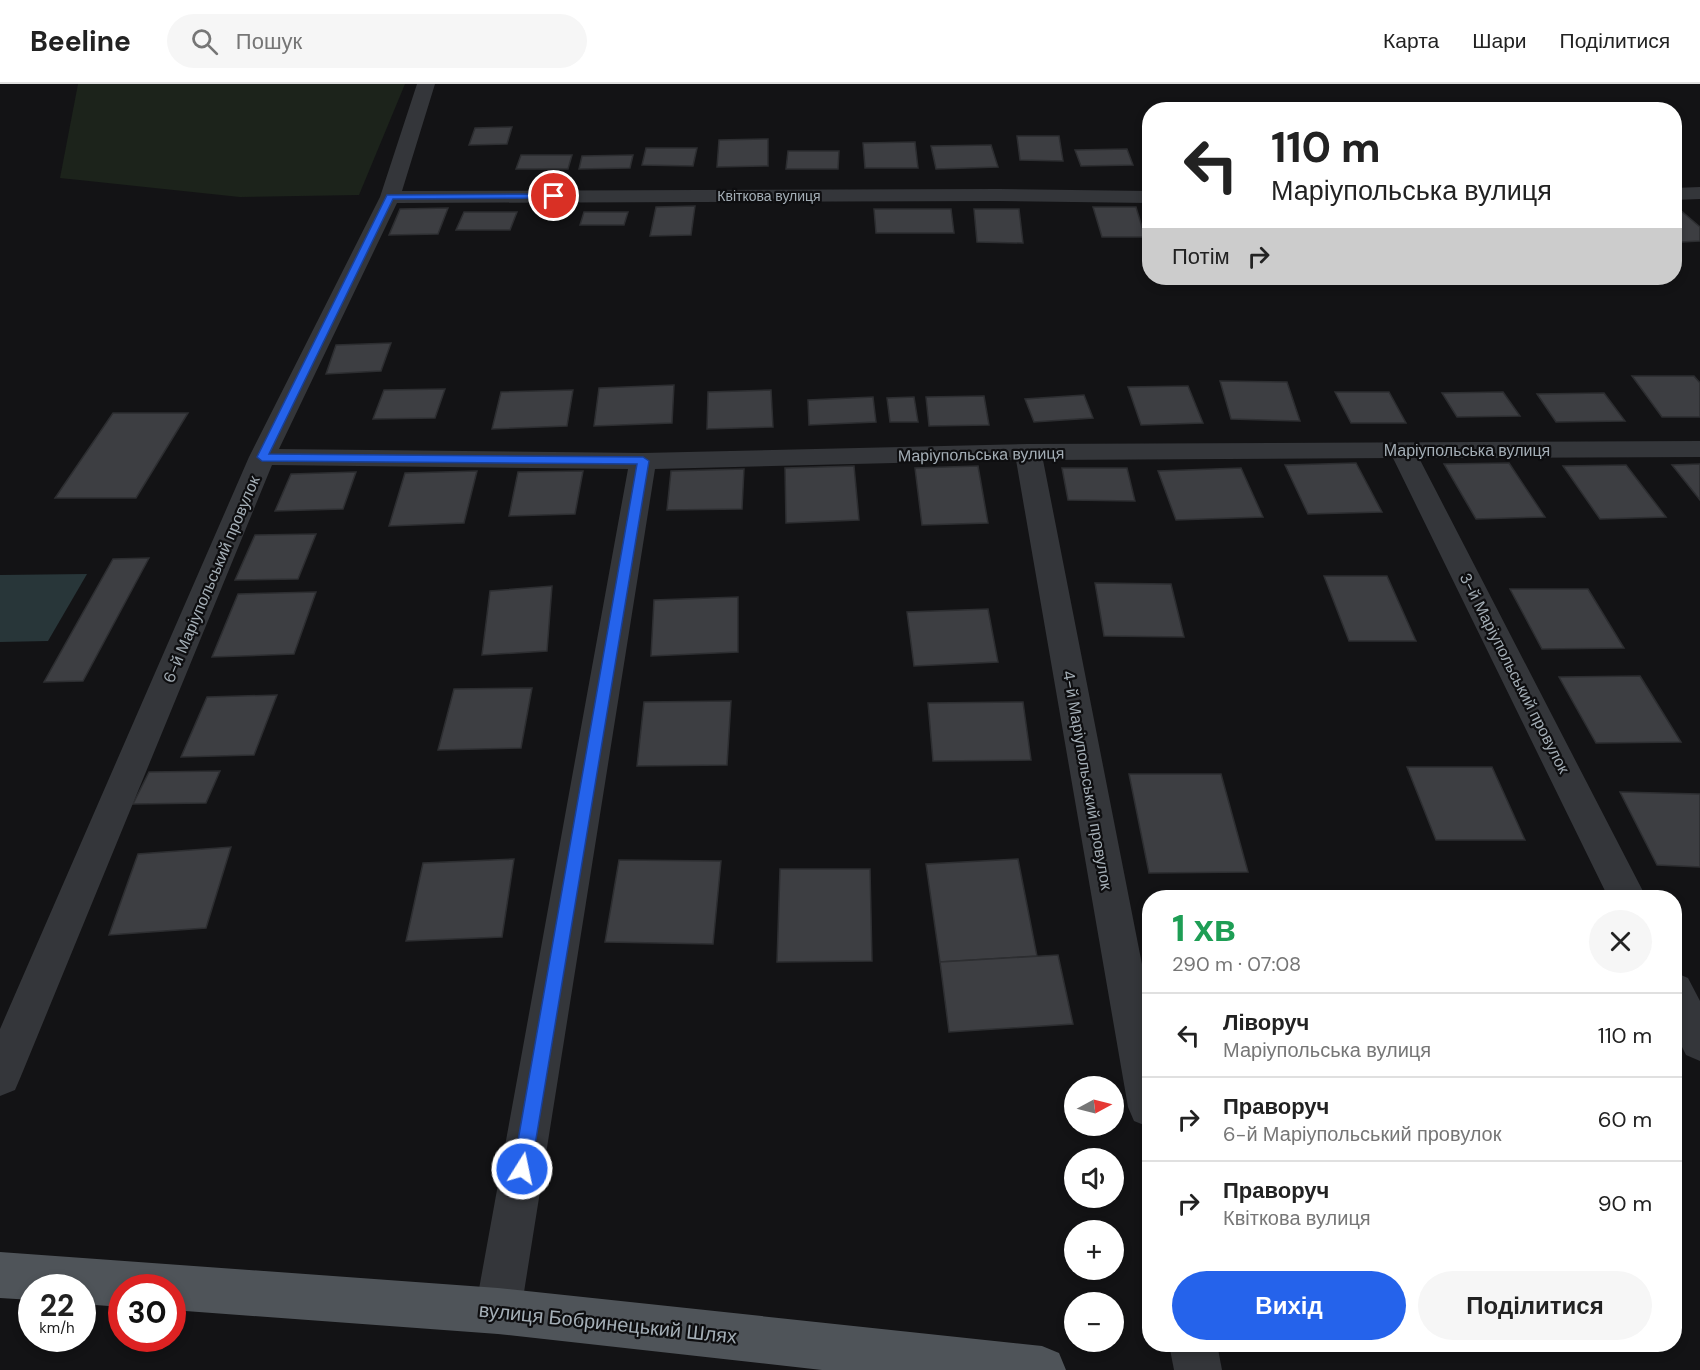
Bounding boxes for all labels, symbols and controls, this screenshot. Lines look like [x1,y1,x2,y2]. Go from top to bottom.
search box [167,14,587,68]
text: Beeline [30,23,131,60]
icon: search [188,25,221,58]
text: Пошук [236,27,302,56]
text: Карта [1383,27,1439,55]
text: Шари [1472,27,1527,55]
text: Поділитися [1560,27,1670,55]
text: 110 m [1271,120,1381,175]
icon: left [1172,126,1250,204]
pin [528,170,579,221]
text: Маріупольська вулиця [1271,173,1552,208]
icon: arrive [537,179,570,212]
street label: Квіткова вулиця [717,187,821,205]
icon: right [1242,240,1275,273]
text: Потім [1172,242,1230,271]
street label: Маріупольська вулиця [1384,440,1550,461]
street label: Маріупольська вулиця [898,443,1064,466]
street label: 6-й Маріупольський провулок [158,472,265,686]
street label: 3-й Маріупольський провулок [1455,569,1575,778]
street label: 4-й Маріупольський провулок [1058,669,1117,892]
text: 1 хв [1172,905,1236,952]
button: close [1589,910,1652,973]
text: 290 m · 07:08 [1172,951,1301,977]
text: Ліворуч [1223,1008,1309,1037]
icon: left [1172,1019,1205,1052]
text: 110 m [1598,1021,1652,1050]
text: Маріупольська вулиця [1223,1037,1431,1063]
north arrow [1064,1076,1124,1136]
map controls [1064,1076,1124,1352]
text: Праворуч [1223,1092,1329,1121]
icon: right [1172,1103,1205,1136]
text: 60 m [1598,1105,1652,1134]
text: 6-й Маріупольський провулок [1223,1121,1501,1147]
position arrow [490,1137,554,1201]
button: sound [1064,1148,1124,1208]
text: Праворуч [1223,1176,1329,1205]
icon: right [1172,1187,1205,1220]
text: 90 m [1598,1189,1652,1218]
text: Квіткова вулиця [1223,1205,1371,1231]
button: + [1064,1220,1124,1280]
button: Вихід [1172,1271,1406,1340]
button: Поділитися [1418,1271,1652,1340]
speed limit sign: 30 [108,1274,186,1352]
text: 22 [40,1286,74,1325]
button: − [1064,1292,1124,1352]
street label: вулиця Бобринецький Шлях [478,1297,738,1349]
text: km/h [39,1318,75,1338]

